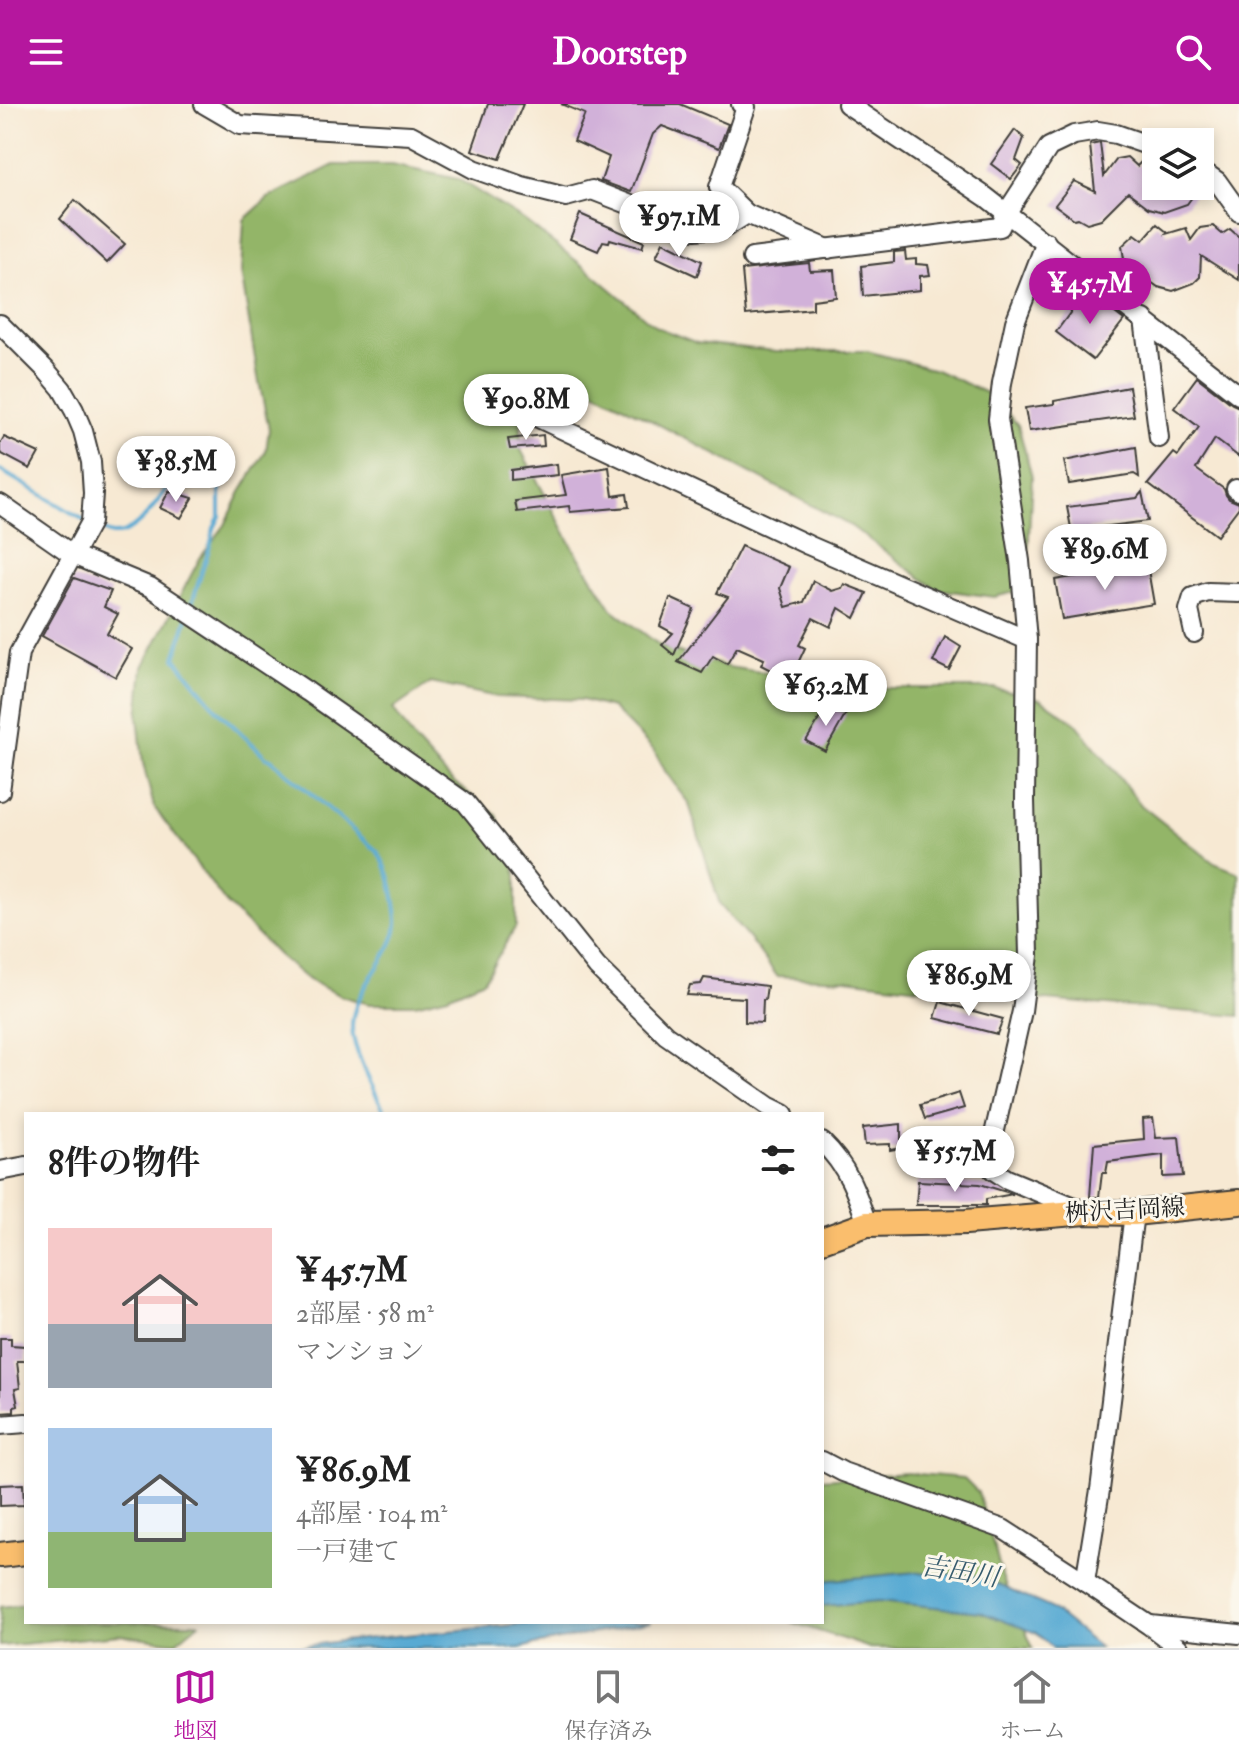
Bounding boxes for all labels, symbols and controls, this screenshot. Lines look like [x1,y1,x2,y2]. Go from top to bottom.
icon: menu [24,30,68,74]
text: Doorstep [552,30,687,75]
icon: search [1171,30,1215,74]
map controls [1142,128,1214,200]
button: layers [1142,128,1214,200]
pin: ¥97.1M [614,191,744,259]
text: ¥97.1M [637,201,721,233]
pin: ¥45.7M [1025,258,1155,326]
text: ¥45.7M [1047,268,1133,300]
pin: ¥90.8M [461,374,591,442]
text: ¥90.8M [482,384,570,416]
pin: ¥38.5M [111,436,241,504]
text: ¥38.5M [135,446,217,478]
pin: ¥89.6M [1040,524,1170,592]
text: ¥89.6M [1061,534,1149,566]
pin: ¥63.2M [761,660,891,728]
text: ¥63.2M [783,670,869,702]
pin: ¥86.9M [904,950,1034,1018]
text: ¥86.9M [925,960,1013,992]
pin: ¥55.7M [890,1126,1020,1194]
text: ¥55.7M [913,1136,997,1168]
icon: filters [756,1138,800,1182]
text: 8件の物件 [48,1142,200,1185]
street label: 桝沢吉岡線 [1064,1192,1186,1229]
text: ¥45.7M [296,1249,408,1292]
icon: home [112,1260,208,1356]
text: 2部屋 · 58 m² [296,1298,434,1330]
text: マンション [296,1336,425,1368]
text: ¥86.9M [296,1449,412,1492]
icon: home [112,1460,208,1556]
text: 4部屋 · 104 m² [296,1498,447,1530]
text: 一戸建て [296,1536,400,1568]
water label: 吉田川 [919,1550,1004,1594]
tab: 地図 [173,1665,218,1745]
tab: 保存済み [564,1665,653,1745]
tab: ホーム [999,1665,1066,1745]

